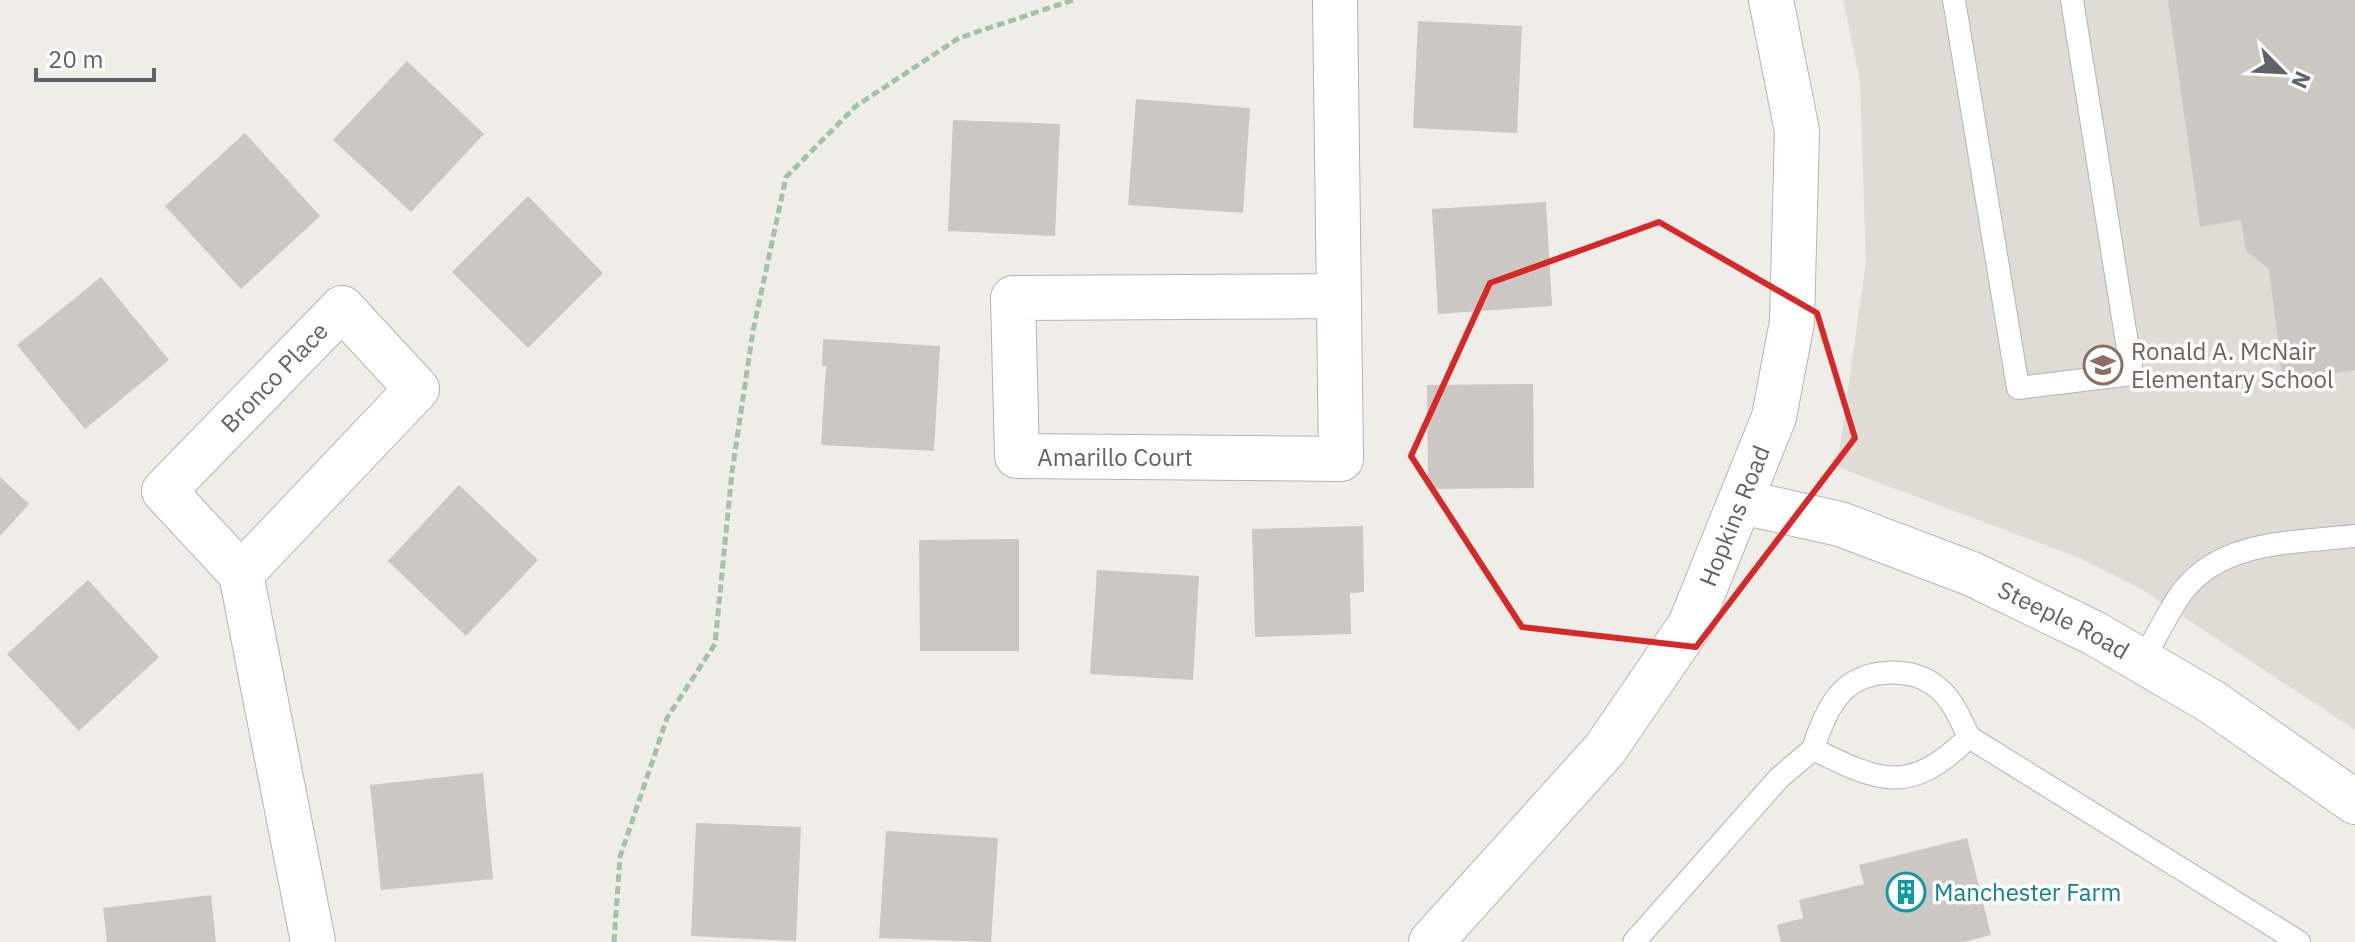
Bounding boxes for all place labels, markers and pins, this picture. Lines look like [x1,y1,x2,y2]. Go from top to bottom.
place label: Ronald A. McNair Elementary School [2131,335,2333,395]
school or university icon: Ronald A. McNair Elementary School [2082,344,2124,386]
building icon: Manchester Farm [1885,871,1927,913]
place label: Manchester Farm [1934,876,2121,908]

